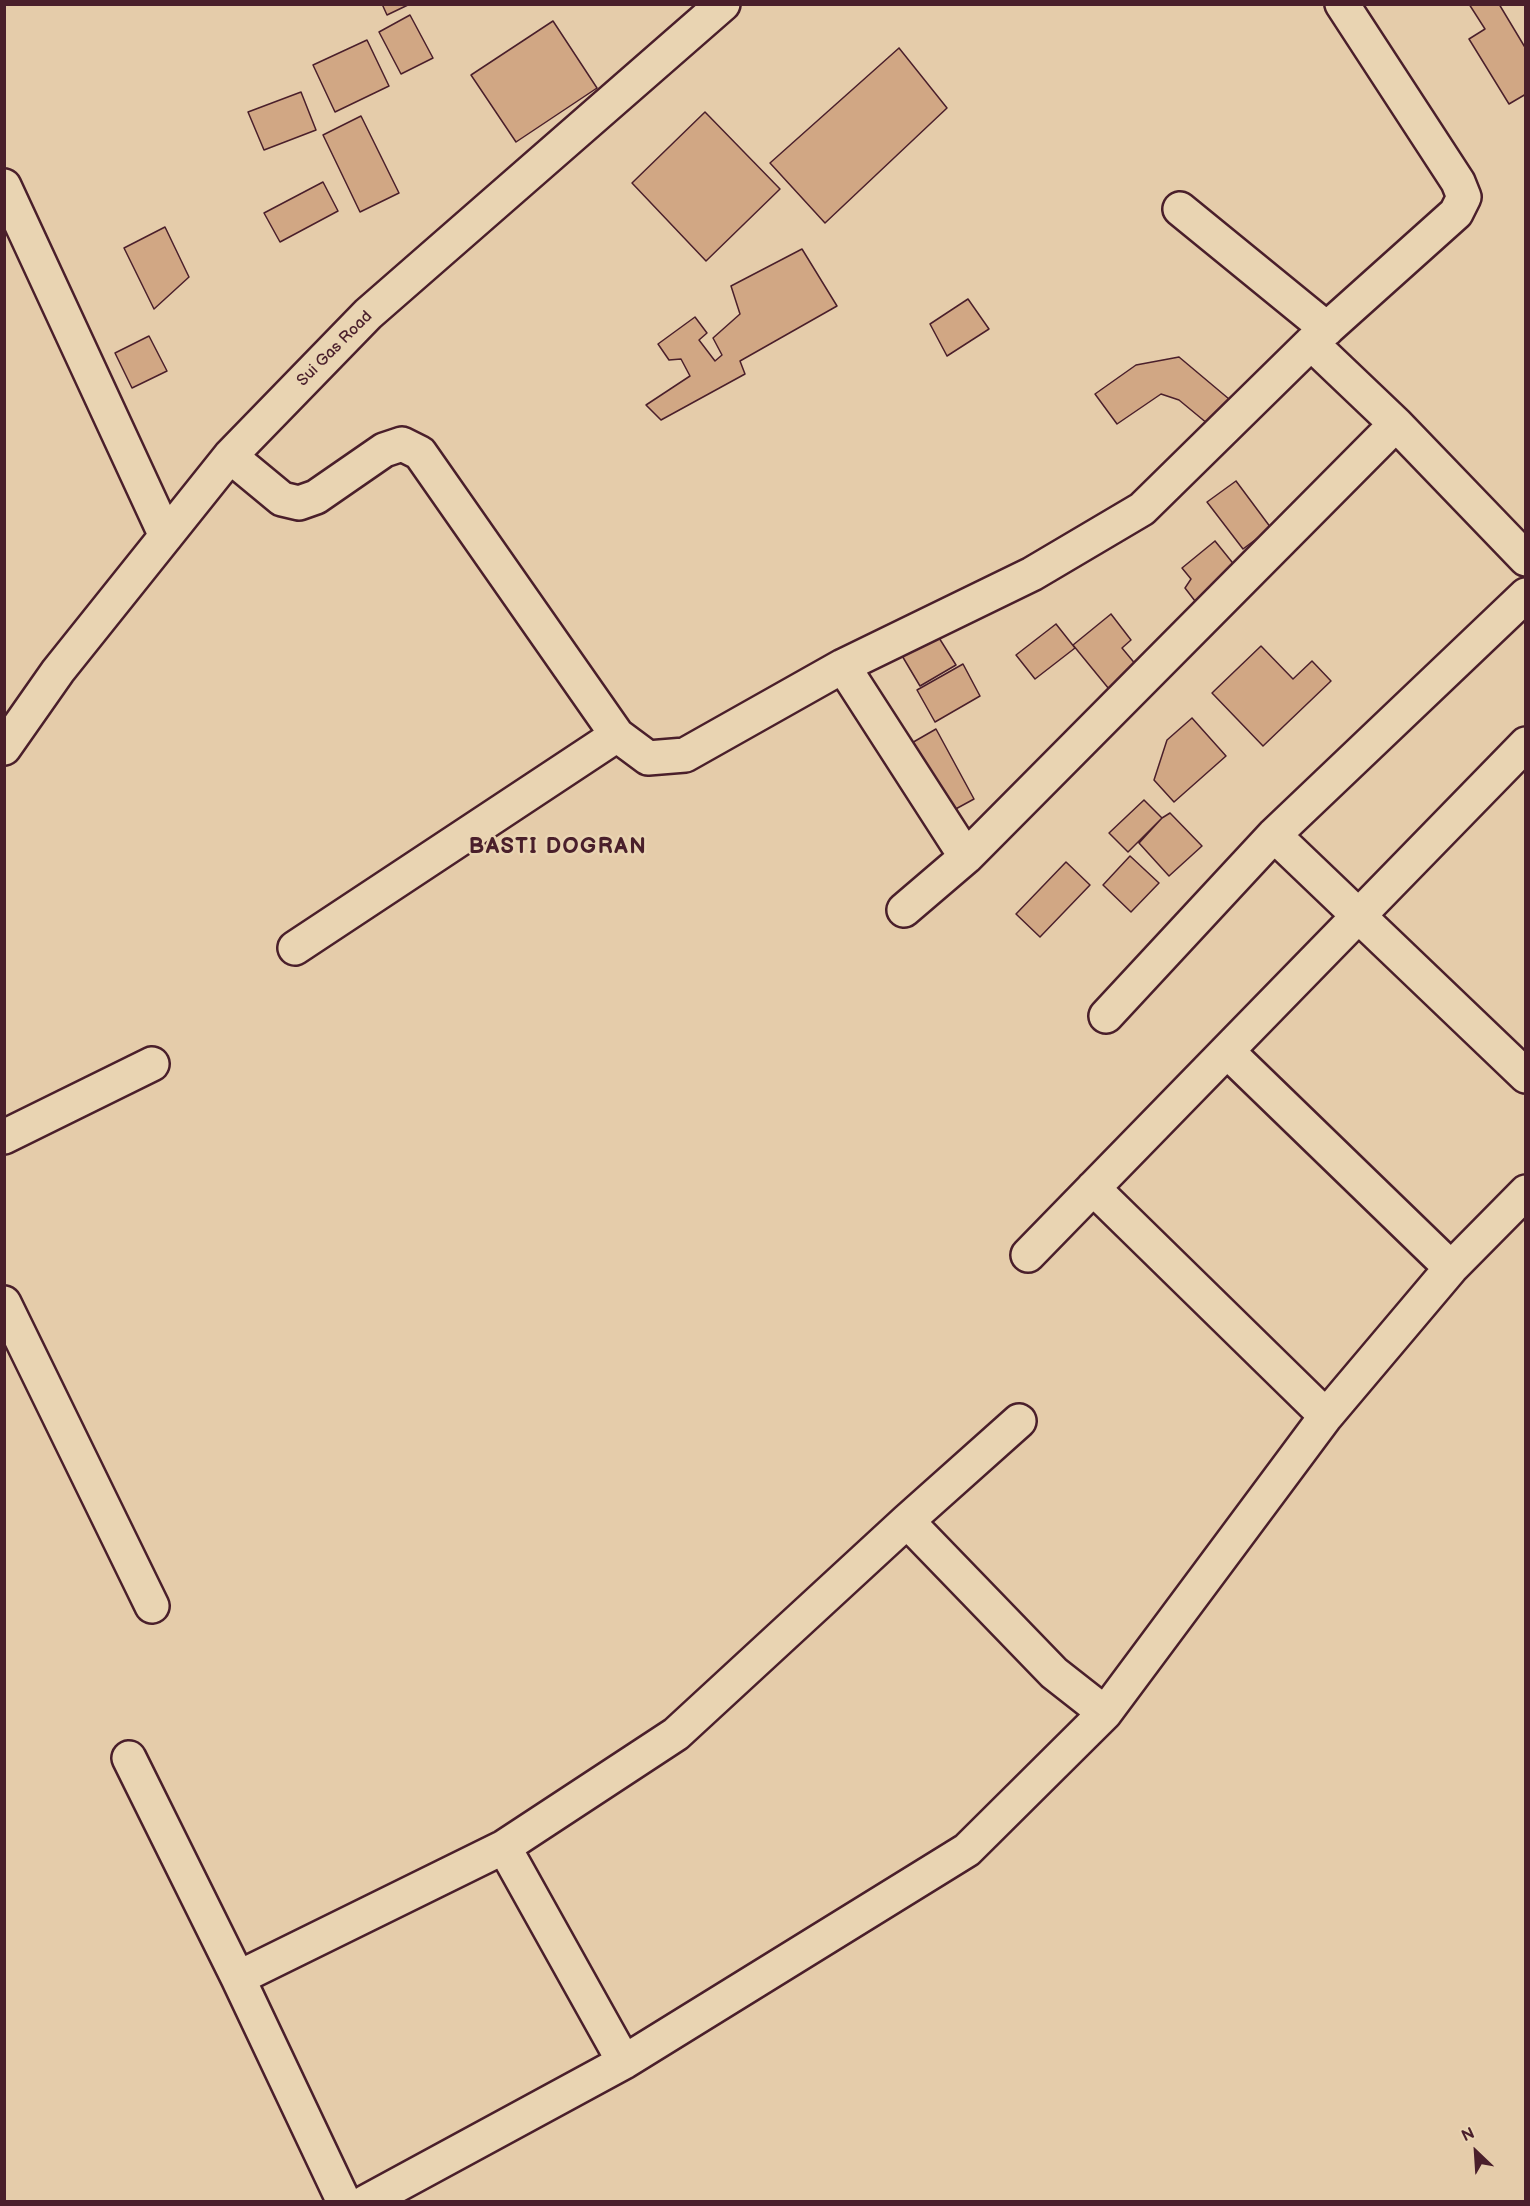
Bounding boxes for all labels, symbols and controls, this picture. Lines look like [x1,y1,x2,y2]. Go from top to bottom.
street label: Sui Gas Road [293,307,377,391]
district label: BASTI DOGRAN [469,834,647,860]
north arrow [1446,2122,1506,2182]
text: N [1459,2124,1478,2146]

